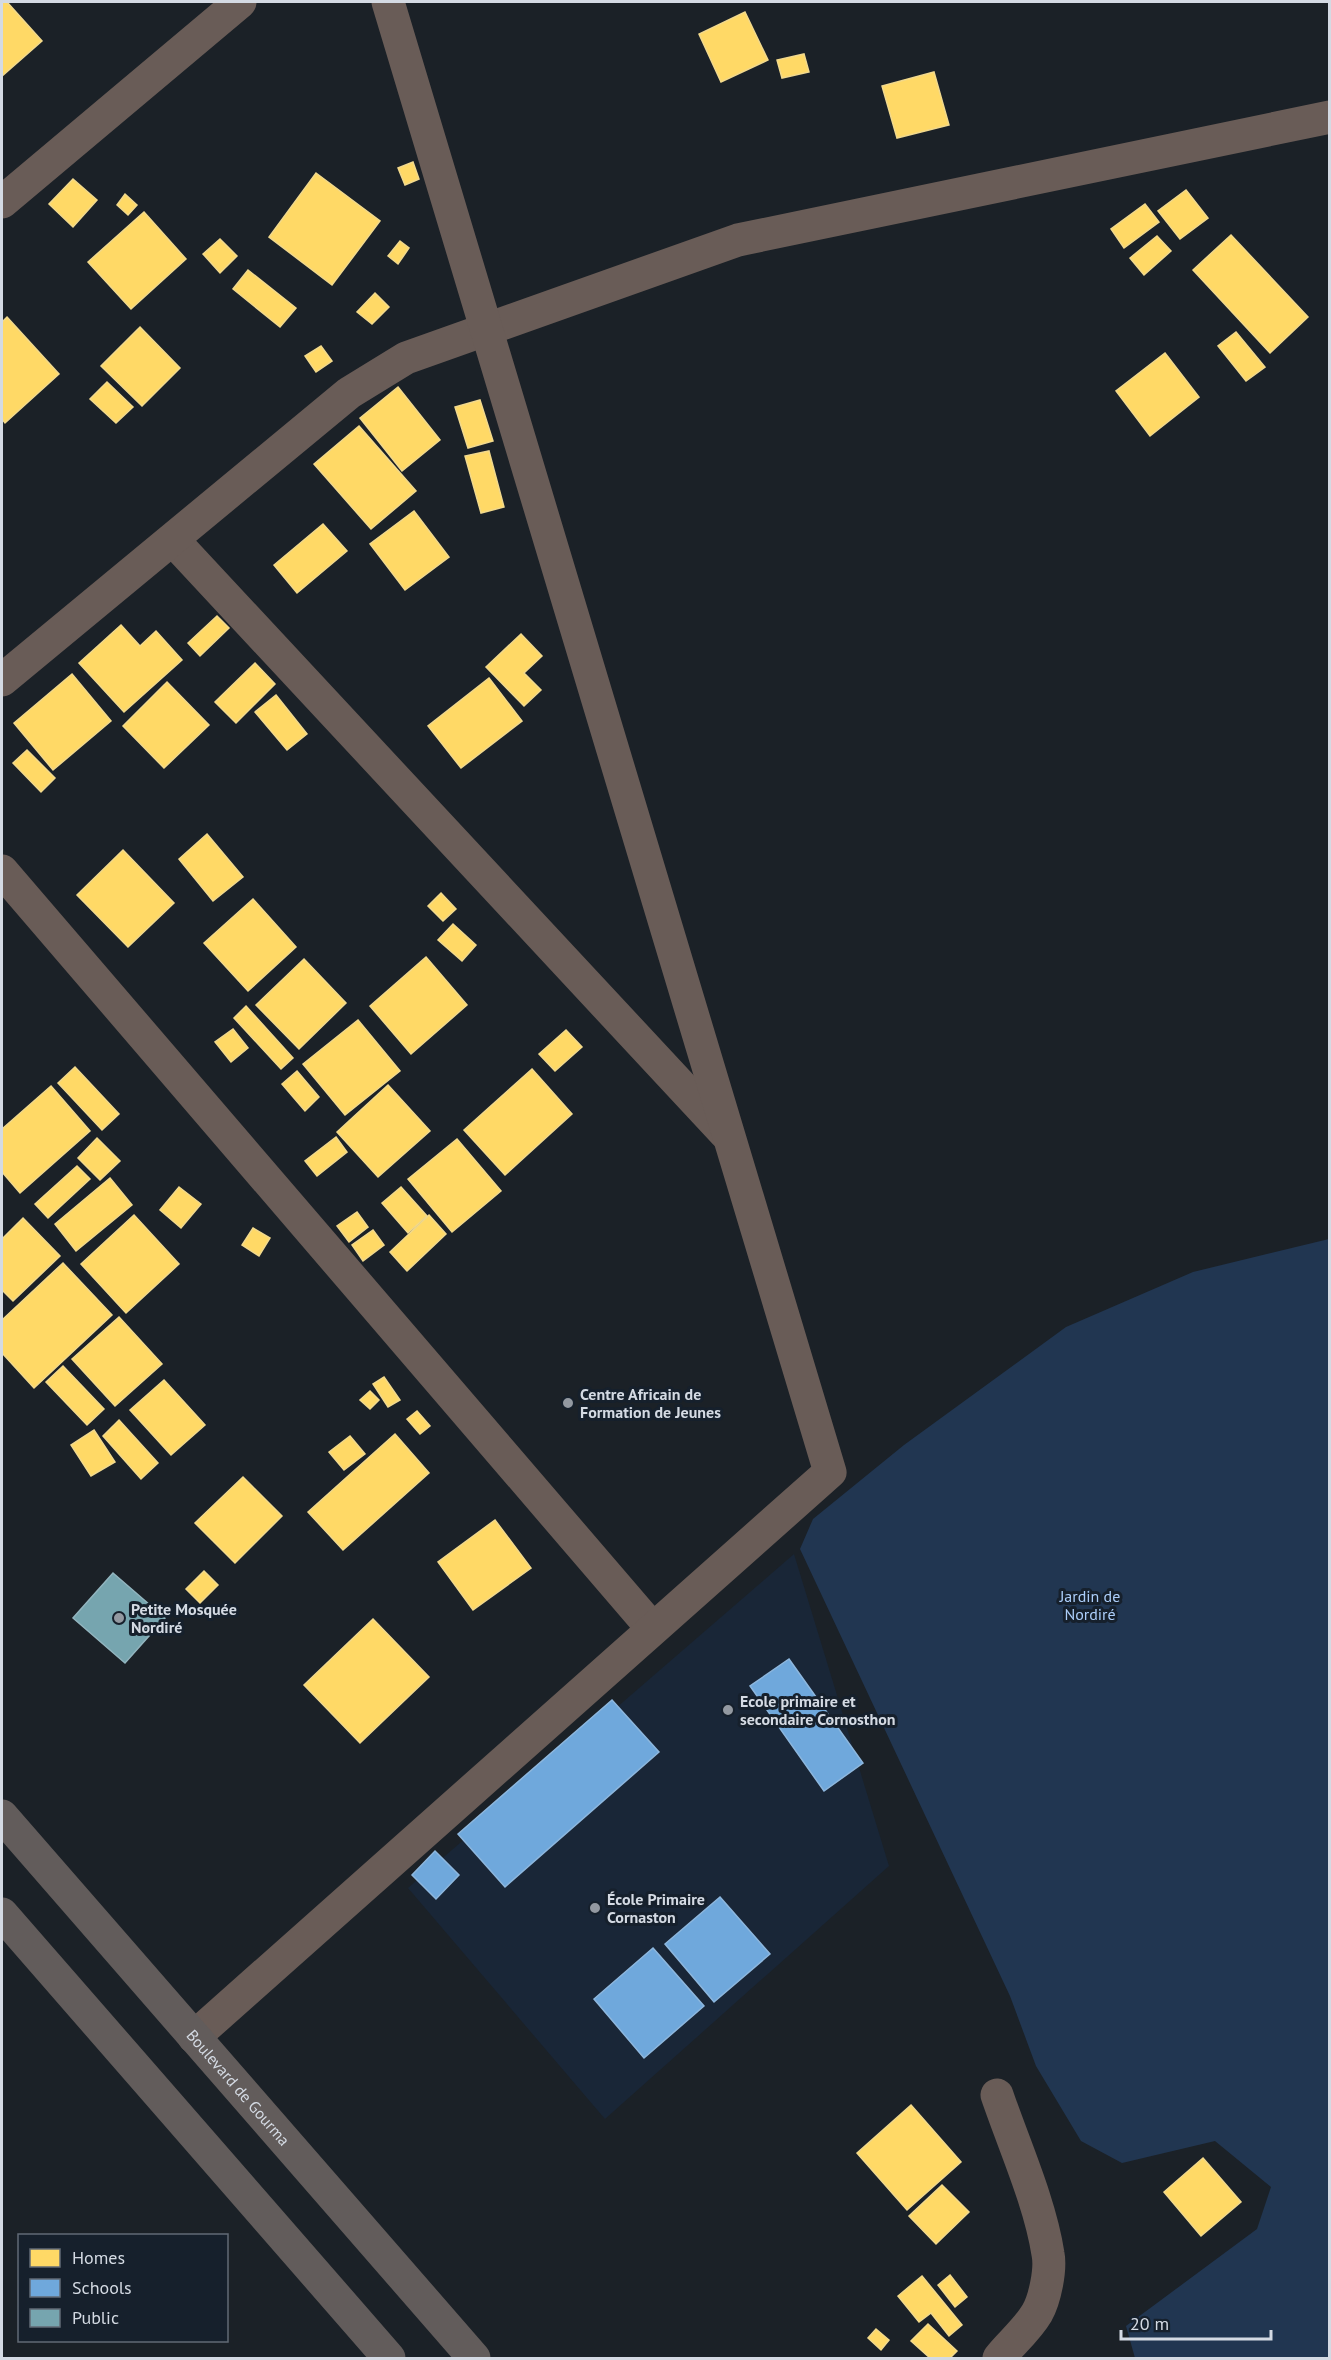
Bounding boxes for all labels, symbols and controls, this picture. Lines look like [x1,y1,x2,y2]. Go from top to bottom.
place label: Centre Africain de Formation de Jeunes [580,1384,721,1422]
marker: Centre Africain de Formation de Jeunes [561,1396,575,1410]
park label: Jardin de Nordiré [1059,1586,1120,1624]
place label: Petite Mosquée Nordiré [131,1599,237,1637]
marker: Petite Mosquée Nordiré [112,1611,126,1625]
place label: Ecole primaire et secondaire Cornosthon [740,1691,895,1729]
marker: Ecole primaire et secondaire Cornosthon [721,1703,735,1717]
place label: École Primaire Cornaston [607,1889,705,1927]
marker: École Primaire Cornaston [588,1901,602,1915]
street label: Boulevard de Gourma [182,2025,294,2150]
legend [18,2234,228,2342]
text: Homes [72,2246,125,2269]
text: Schools [72,2276,132,2299]
scale bar [1121,2303,1271,2341]
text: Public [72,2306,119,2329]
text: 20 m [1130,2312,1169,2335]

